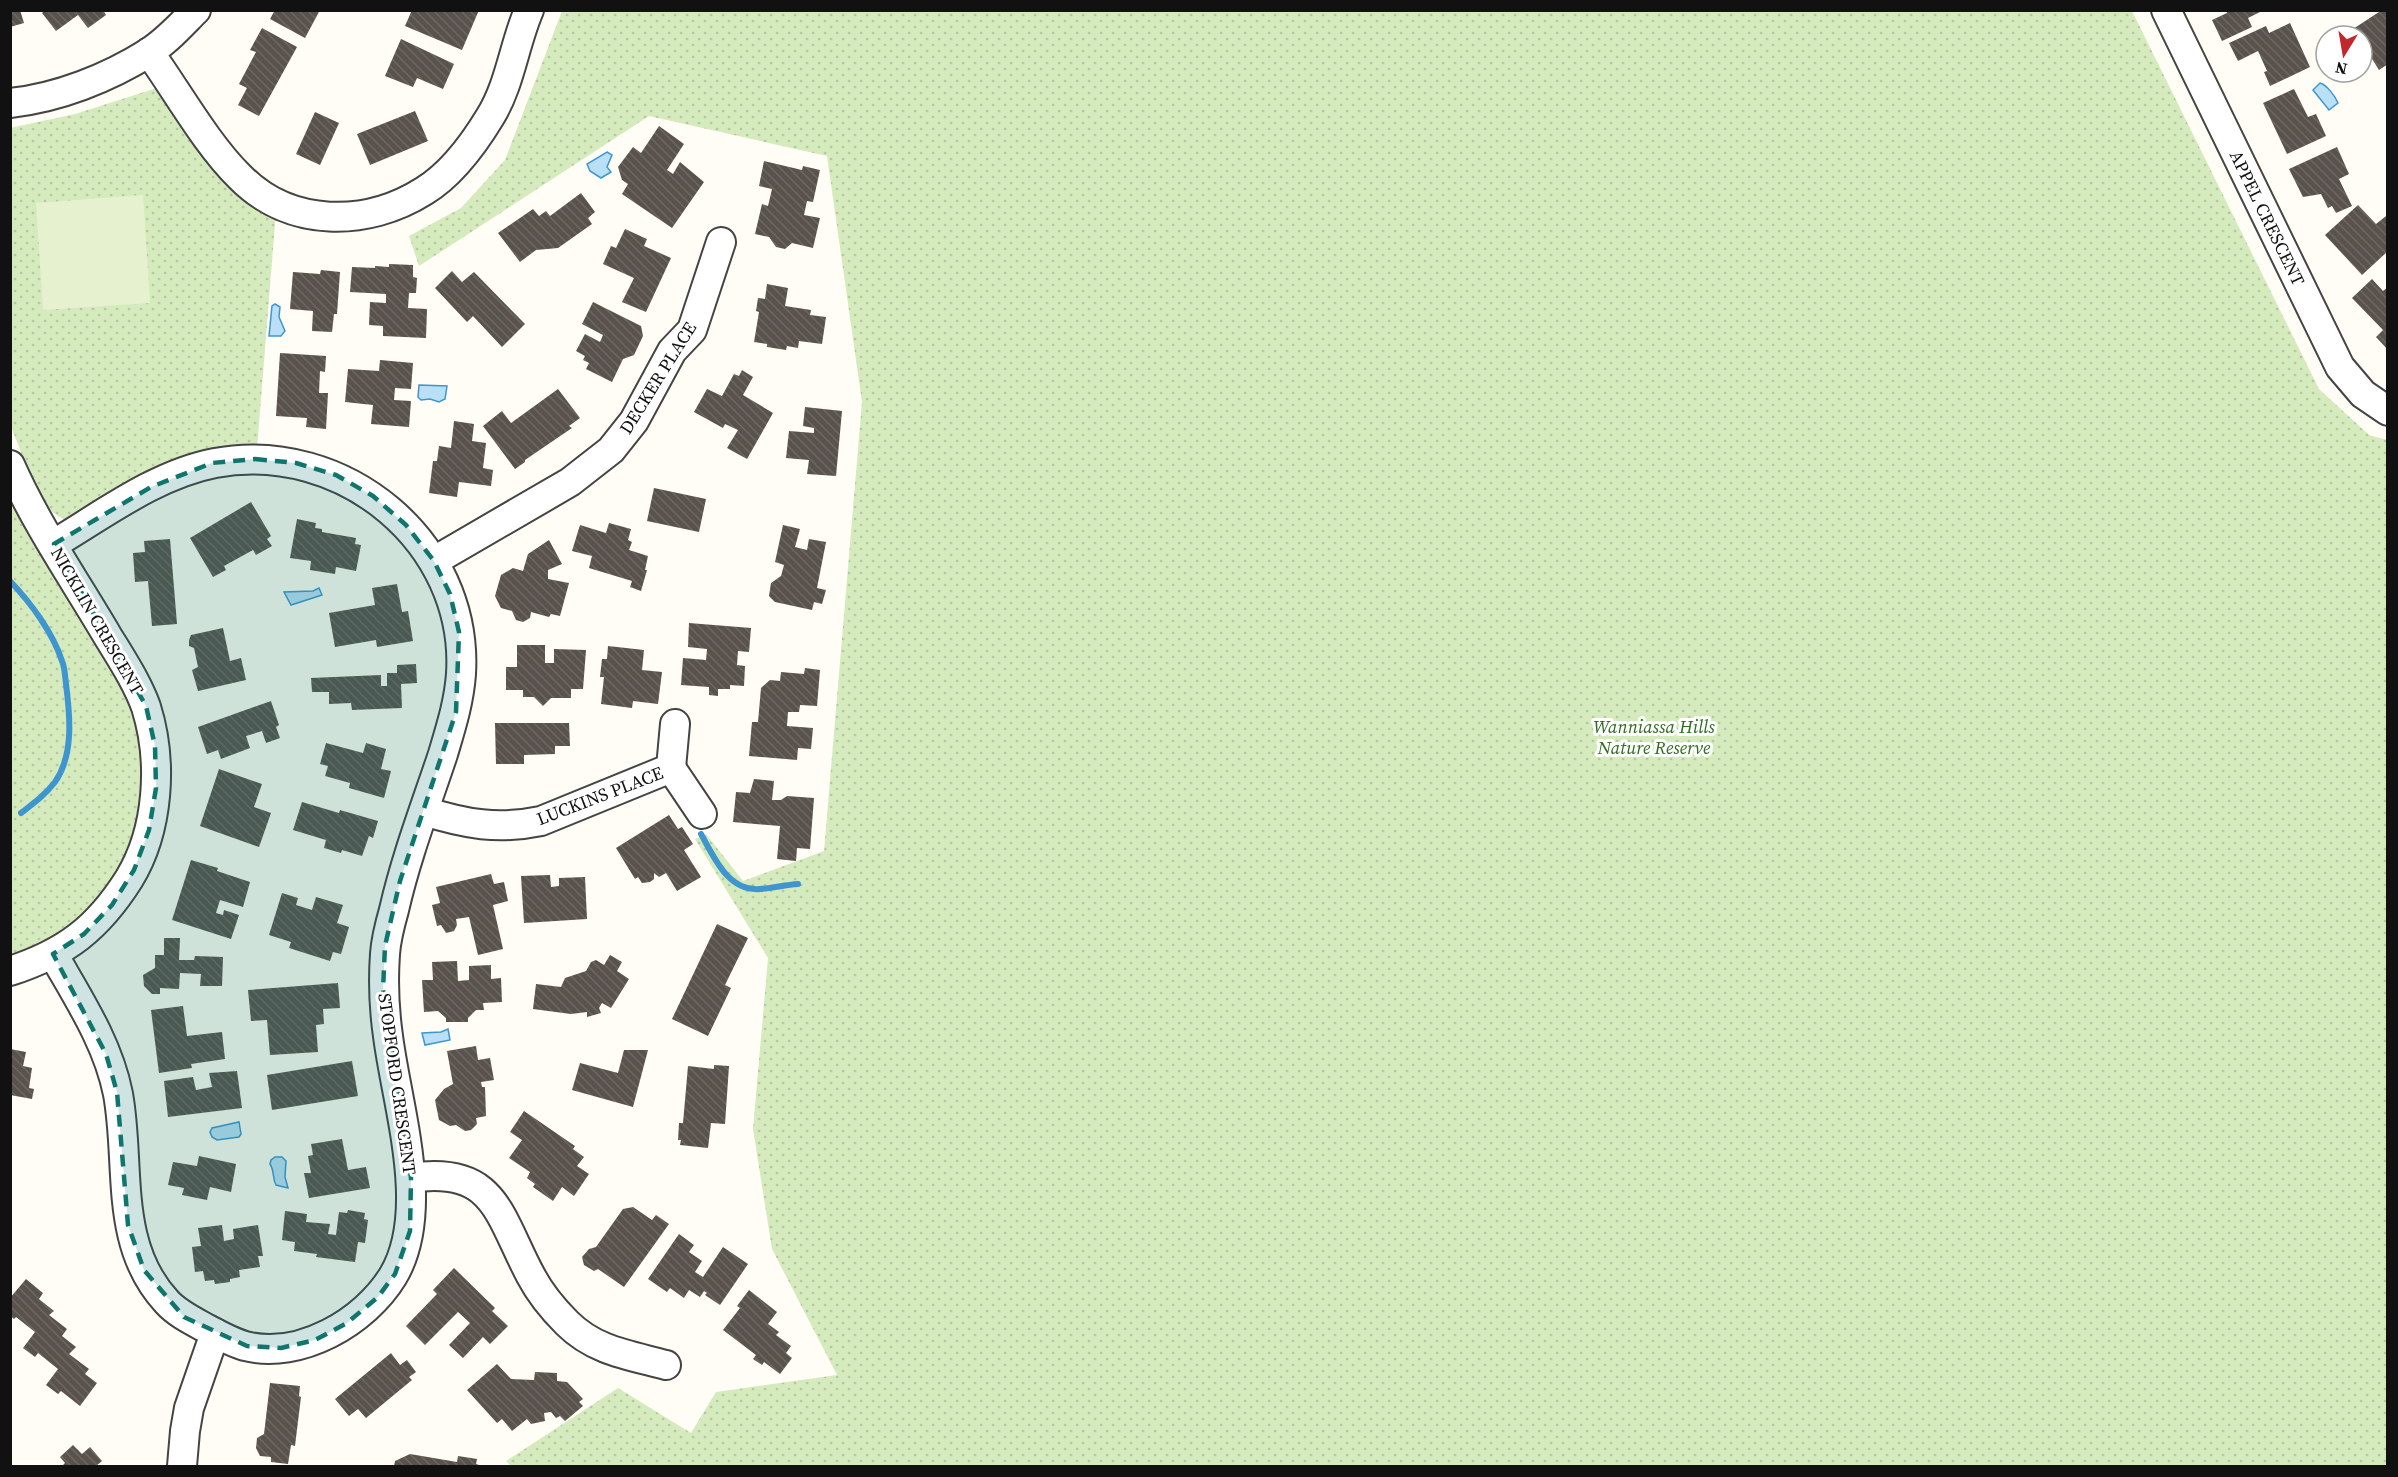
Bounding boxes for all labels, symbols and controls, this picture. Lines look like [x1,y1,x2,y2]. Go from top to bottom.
north arrow [2314,24,2374,84]
text: N [2333,57,2349,81]
street label: APPEL CRESCENT [2224,146,2311,290]
street label: DECKER PLACE [613,317,702,439]
street label: NICKLIN CRESCENT [45,542,150,699]
park label: Wanniassa Hills Nature Reserve [1593,714,1715,760]
street label: LUCKINS PLACE [533,760,667,831]
street label: STOPFORD CRESCENT [372,992,423,1176]

